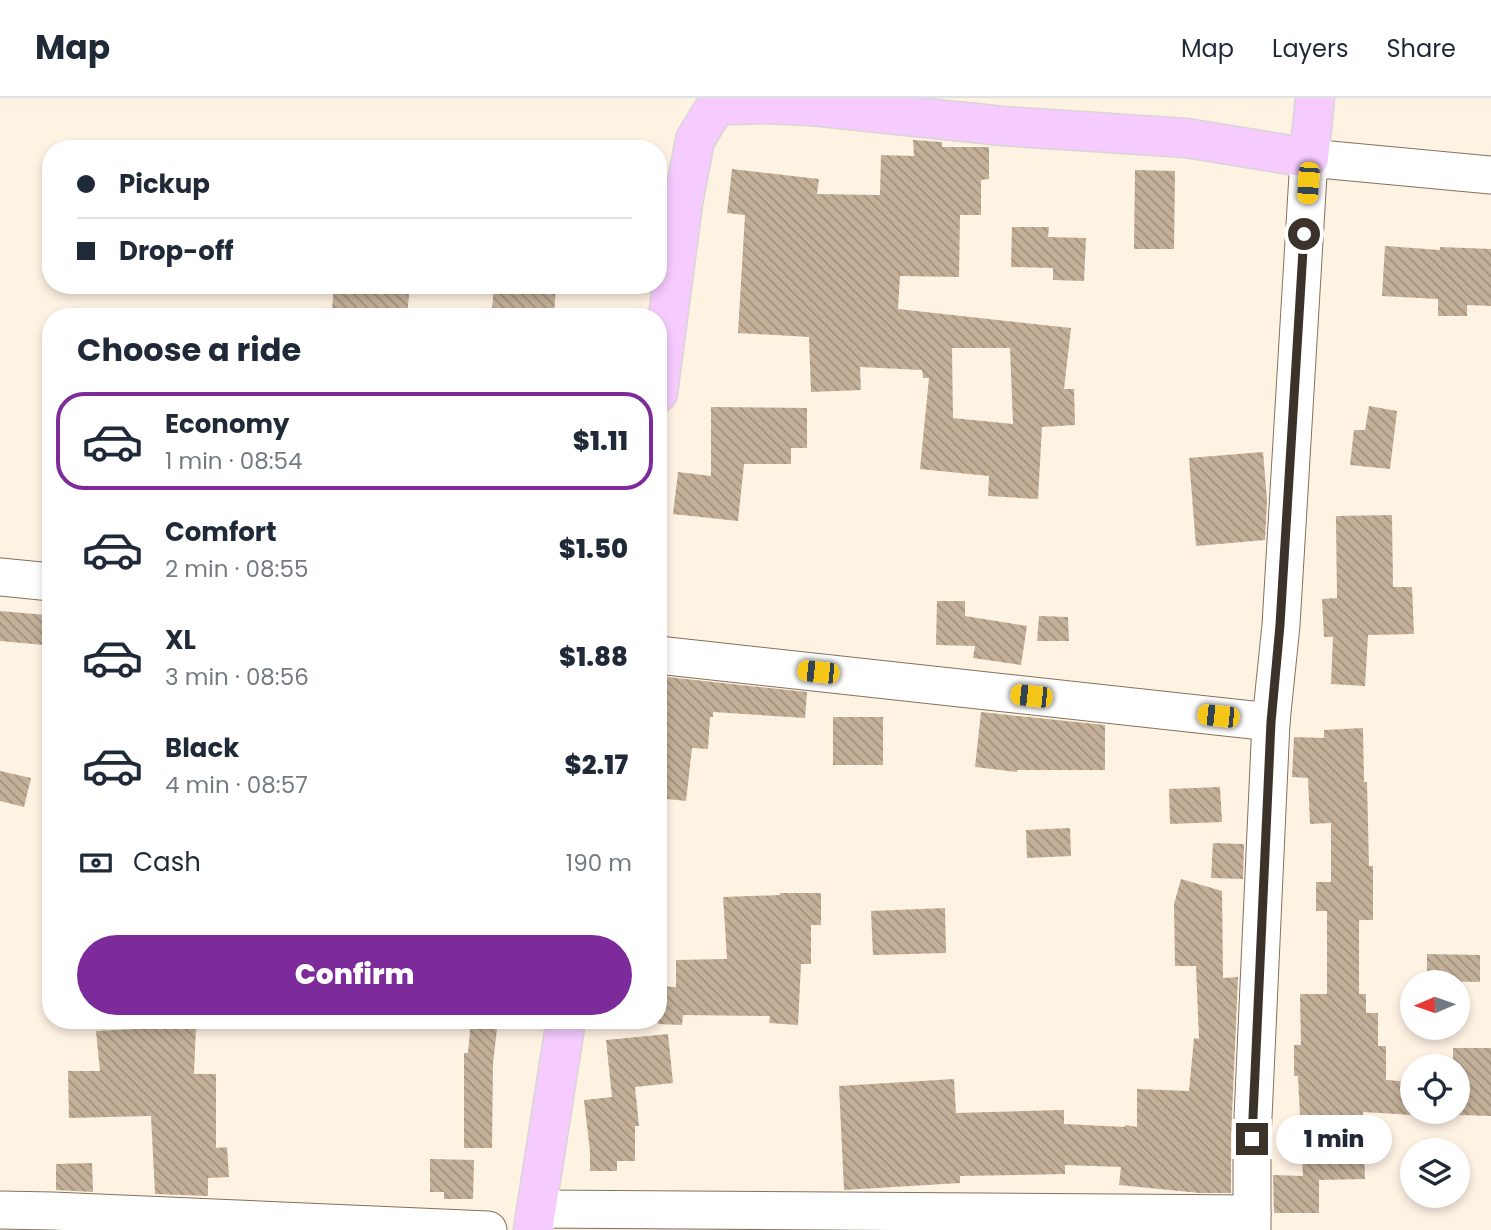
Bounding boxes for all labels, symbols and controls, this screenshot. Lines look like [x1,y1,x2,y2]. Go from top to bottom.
text: Map [35,24,110,71]
text: Map [1181,32,1234,65]
text: Layers [1272,32,1348,65]
text: Share [1386,32,1456,65]
car [1297,161,1320,205]
text: Pickup [119,166,210,202]
route start [1288,218,1320,250]
text: Drop-off [119,233,234,269]
text: Choose a ride [77,327,301,372]
text: Economy [165,406,289,442]
icon: car [81,410,144,473]
text: $1.11 [573,423,628,459]
text: 1 min · 08:54 [165,445,303,477]
text: Comfort [165,514,277,550]
icon: car [81,518,144,581]
text: $1.50 [559,531,628,567]
text: 2 min · 08:55 [165,553,308,585]
text: XL [165,622,196,658]
icon: car [81,626,144,689]
text: $1.88 [559,639,628,675]
car [797,659,840,685]
text: 3 min · 08:56 [165,661,309,693]
car [1010,683,1053,709]
car [1197,703,1240,729]
text: Black [165,730,239,766]
icon: car [81,734,144,797]
text: $2.17 [565,747,628,783]
text: 4 min · 08:57 [165,769,308,801]
icon: cash [77,844,115,882]
text: Cash [133,844,201,880]
text: 190 m [566,847,632,879]
button: Confirm [77,935,632,1015]
north arrow [1400,970,1470,1040]
map controls [1400,970,1470,1208]
button: locate [1400,1054,1470,1124]
callout: 1 min [1276,1114,1392,1164]
route end [1236,1123,1268,1155]
text: 1 min [1304,1123,1364,1155]
button: layers [1400,1138,1470,1208]

